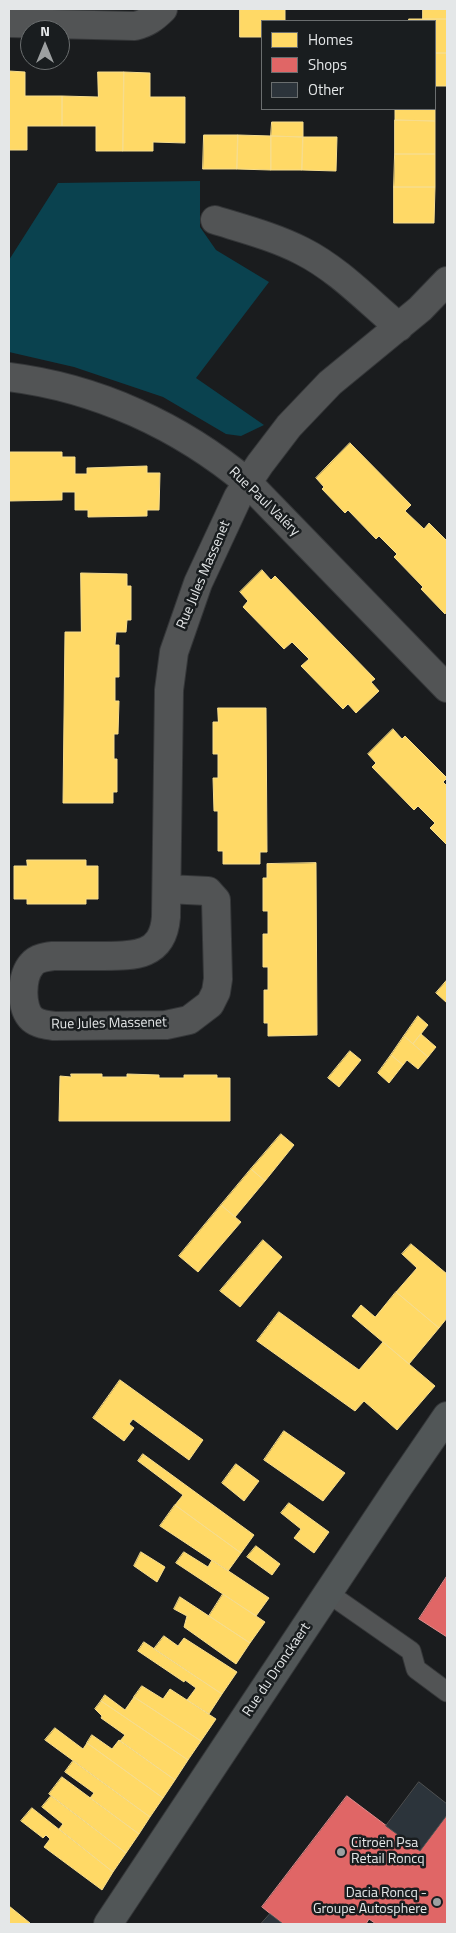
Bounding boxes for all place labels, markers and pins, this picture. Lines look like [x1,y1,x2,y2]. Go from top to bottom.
place label: Citroën Psa Retail Roncq [351,1836,425,1868]
marker: Citroën Psa Retail Roncq [335,1846,347,1858]
place label: Dacia Roncq - Groupe Autosphere [313,1886,427,1918]
marker: Dacia Roncq - Groupe Autosphere [431,1896,443,1908]

